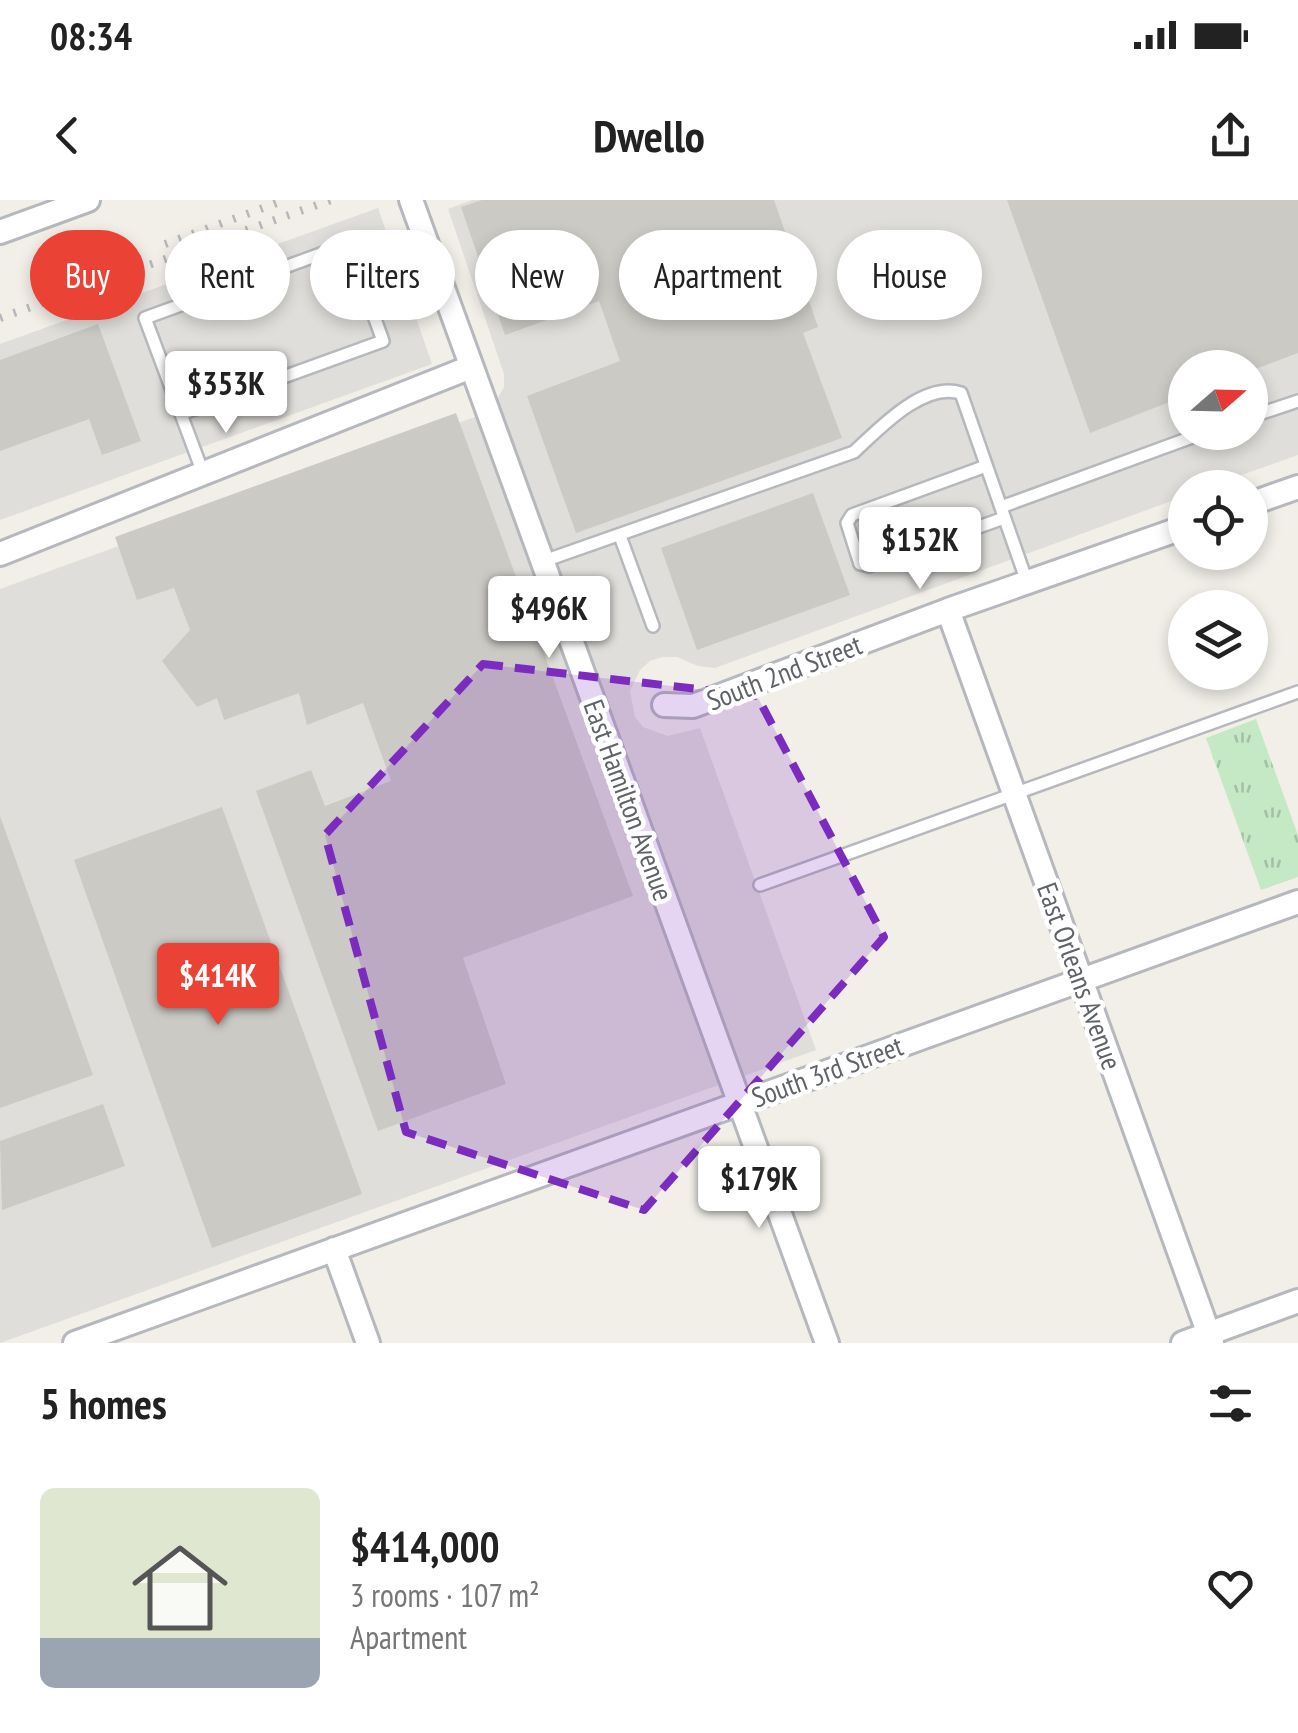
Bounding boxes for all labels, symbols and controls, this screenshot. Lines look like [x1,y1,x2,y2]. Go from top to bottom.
text: 08:34 [50,11,132,60]
text: Dwello [593,106,705,164]
icon: back [40,108,95,163]
icon: share [1203,108,1258,163]
chip: Buy [30,230,145,320]
chip: Rent [165,230,290,320]
chip: Filters [310,230,455,320]
chip: New [475,230,599,320]
chip: Apartment [619,230,817,320]
chip: House [837,230,982,320]
north arrow [1168,350,1268,450]
map controls [1168,350,1268,690]
pin: $353K [156,351,296,436]
text: $353K [187,362,265,404]
button: locate [1168,470,1268,570]
pin: $152K [850,507,990,592]
text: $152K [881,518,959,560]
pin: $496K [479,576,619,661]
text: $496K [510,587,588,629]
button: layers [1168,590,1268,690]
street label: South 2nd Street [701,625,867,718]
street label: East Hamilton Avenue [575,694,683,906]
street label: East Orleans Avenue [1029,877,1131,1075]
pin: $414K [148,943,288,1028]
text: $414K [179,954,257,996]
street label: South 3rd Street [746,1026,908,1115]
pin: $179K [689,1146,829,1231]
text: $179K [720,1157,798,1199]
text: 5 homes [40,1376,167,1431]
icon: filters [1203,1376,1258,1431]
text: $414,000 [350,1519,500,1574]
icon: home [120,1528,240,1648]
icon: heart [1203,1561,1258,1616]
text: 3 rooms · 107 m² [350,1574,540,1616]
text: Apartment [350,1616,467,1658]

